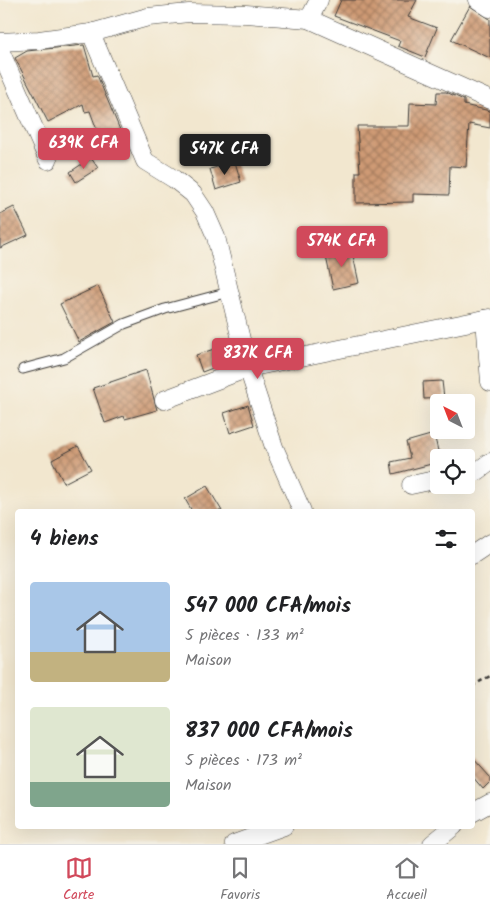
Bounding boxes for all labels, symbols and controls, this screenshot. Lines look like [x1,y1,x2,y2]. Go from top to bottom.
pin: 639K CFA [32,128,136,170]
text: 639K CFA [49,131,119,156]
pin: 547K CFA [173,134,277,176]
text: 547K CFA [191,137,259,162]
pin: 574K CFA [290,226,394,268]
text: 574K CFA [308,229,376,254]
pin: 837K CFA [206,338,310,380]
text: 837K CFA [223,341,293,366]
north arrow [430,394,475,439]
map controls [430,394,475,494]
button: locate [430,449,475,494]
text: 4 biens [30,523,99,556]
icon: filters [432,525,460,553]
text: 547 000 CFA/mois [185,590,351,623]
icon: home [70,602,130,662]
text: 5 pièces · 133 m² [185,623,304,648]
text: Maison [185,648,232,673]
text: 837 000 CFA/mois [185,715,353,748]
icon: home [70,727,130,787]
text: 5 pièces · 173 m² [185,748,302,773]
text: Maison [185,773,232,798]
tab: Carte [63,854,94,906]
tab: Favoris [220,854,260,906]
tab: Accueil [386,854,427,906]

